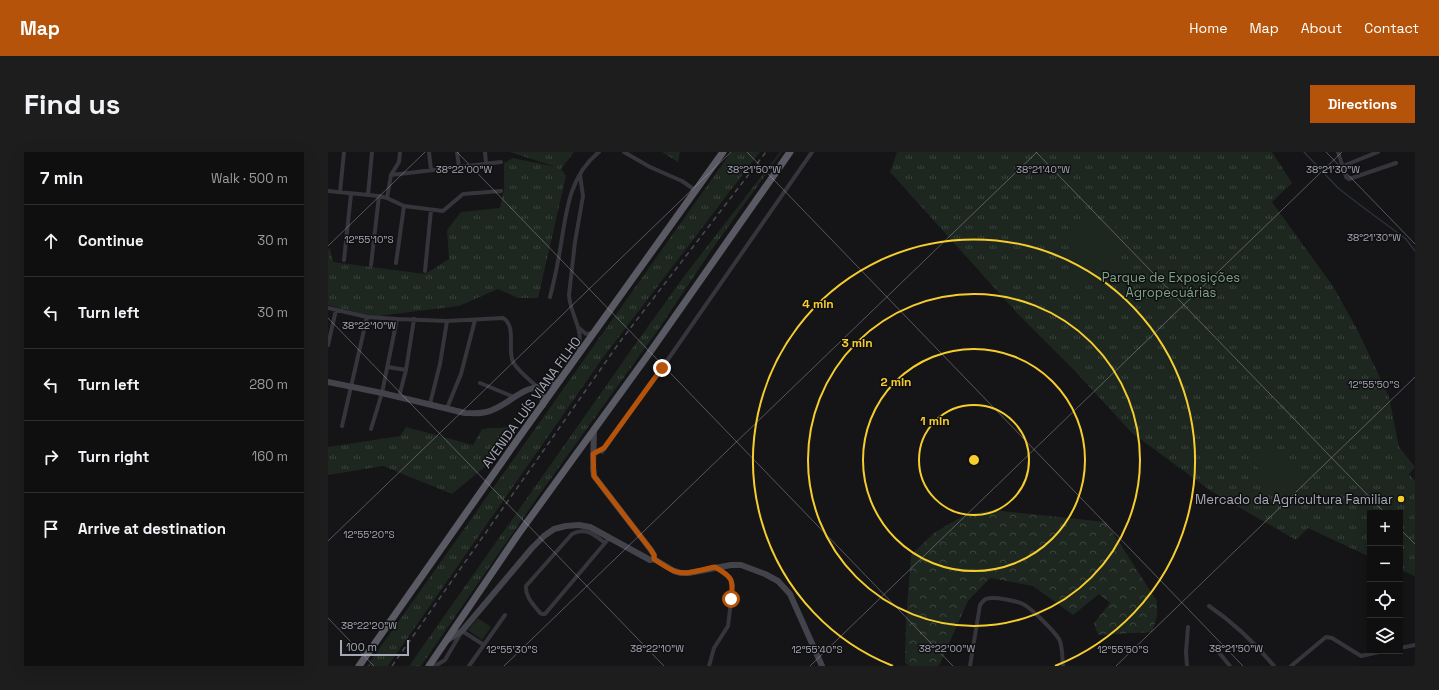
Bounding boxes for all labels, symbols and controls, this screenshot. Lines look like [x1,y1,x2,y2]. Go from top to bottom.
text: Map [20,16,60,41]
text: Home [1189,19,1227,37]
text: Map [1249,19,1279,37]
text: About [1301,19,1342,37]
text: Contact [1364,19,1419,37]
button: Directions [1310,85,1415,123]
text: Find us [24,86,121,122]
text: 38°22'00"W [436,163,492,176]
text: 38°21'50"W [727,163,781,176]
text: 38°21'40"W [1016,163,1070,176]
text: 38°21'30"W [1306,163,1360,176]
text: 7 min [40,167,83,189]
text: Walk · 500 m [211,170,288,187]
icon: ahead [40,230,62,252]
text: Continue [78,231,144,250]
text: 38°21'30"W [1347,231,1401,244]
text: 30 m [257,232,288,249]
text: 12°55'10"S [344,233,394,246]
park label: Parque de Exposições Agropecuárias [1102,269,1240,301]
text: 4 min [802,296,834,312]
icon: left [40,302,62,324]
text: Turn left [78,303,140,322]
text: 30 m [257,304,288,321]
text: 38°22'10"W [342,319,396,332]
street label: AVENIDA LUÍS VIANA FILHO [478,333,585,471]
text: 3 min [841,335,873,351]
route end [653,359,671,377]
icon: left [40,374,62,396]
text: 2 min [880,374,912,390]
text: Turn left [78,375,140,394]
text: 280 m [249,376,288,393]
text: 12°55'50"S [1348,378,1400,391]
text: 1 min [920,413,950,429]
icon: right [40,446,62,468]
text: Turn right [78,447,149,466]
text: 160 m [252,448,288,465]
centre of rings [967,453,981,467]
place label: Mercado da Agricultura Familiar [1195,491,1393,508]
marker: Mercado da Agricultura Familiar [1396,494,1406,504]
map controls [1367,510,1403,654]
button: + [1367,510,1403,546]
icon: arrive [40,518,62,540]
text: Arrive at destination [78,519,226,538]
text: 12°55'20"S [343,528,395,541]
button: − [1367,546,1403,582]
button: locate [1367,582,1403,618]
route start [722,590,740,608]
button: layers [1367,618,1403,654]
text: 38°22'20"W [341,619,397,632]
scale bar [340,638,409,657]
text: 100 m [346,640,377,654]
text: 38°22'10"W [630,642,684,655]
text: 38°22'00"W [919,642,975,655]
text: 38°21'50"W [1209,642,1263,655]
text: 12°55'30"S [486,643,538,656]
text: 12°55'40"S [791,643,843,656]
text: 12°55'50"S [1097,643,1149,656]

